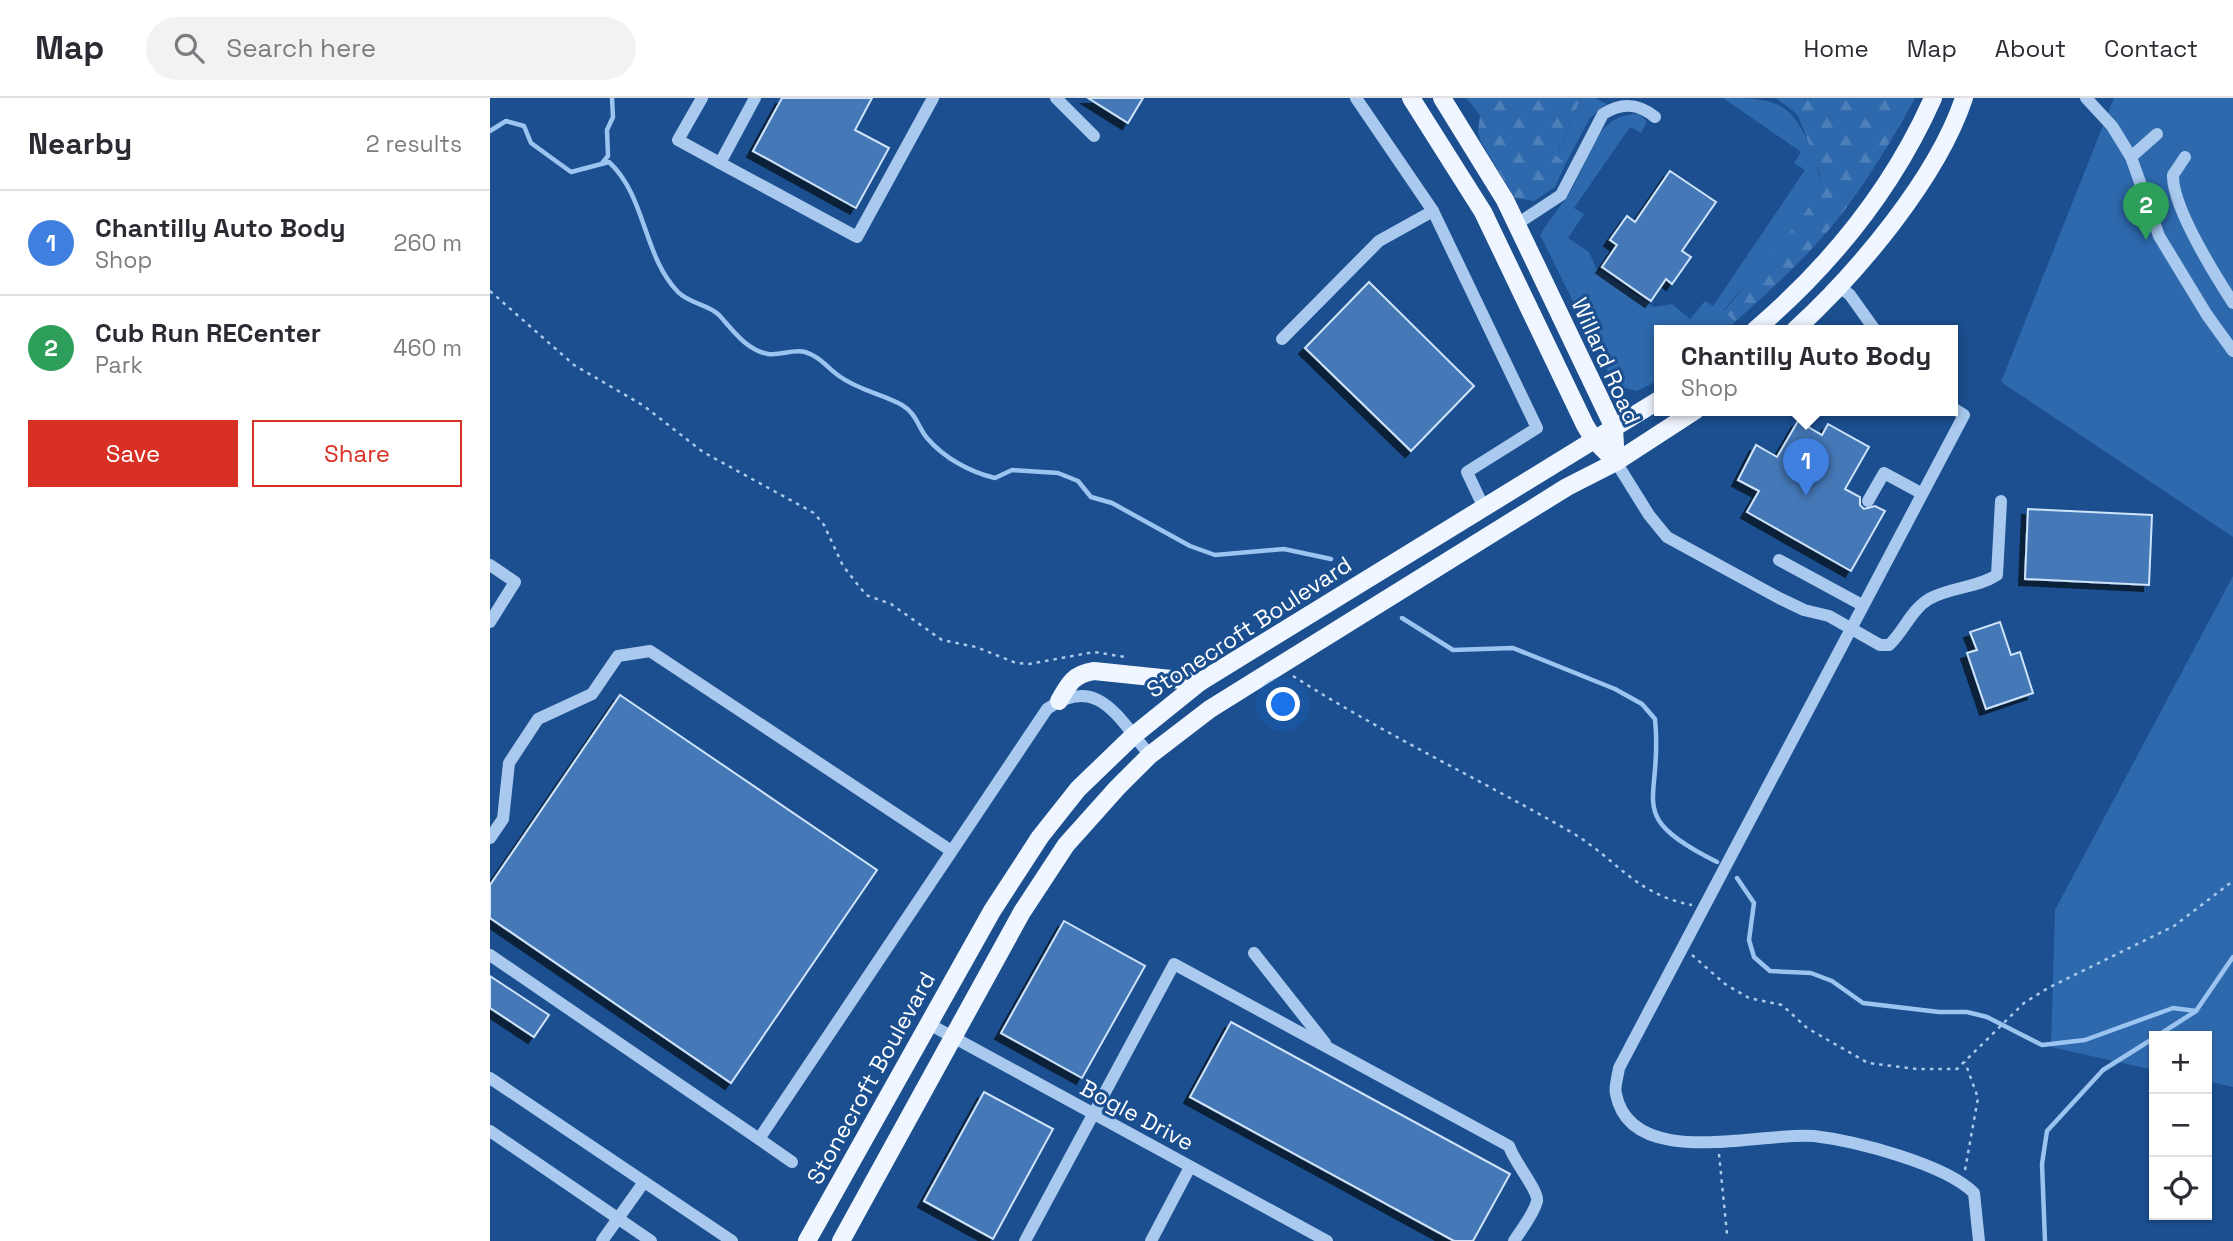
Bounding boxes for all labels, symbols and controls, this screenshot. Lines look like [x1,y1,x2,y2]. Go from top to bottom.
search box [146,17,636,80]
text: Map [35,27,104,69]
icon: search [170,29,208,67]
text: Search here [226,31,376,65]
text: Home [1803,33,1869,64]
text: Map [1907,33,1957,64]
text: About [1995,33,2066,64]
text: Contact [2104,33,2198,64]
text: Nearby [28,124,132,163]
text: 2 results [366,129,462,159]
pin: 2 [2123,182,2169,240]
text: Chantilly Auto Body [95,211,346,245]
text: 1 [46,228,56,258]
text: 260 m [394,228,462,258]
text: Shop [95,245,152,275]
street label: Willard Road [1565,293,1647,429]
text: Cub Run RECenter [95,316,321,350]
popup [1654,325,1958,416]
text: 2 [44,333,58,363]
text: 460 m [393,333,462,363]
text: Chantilly Auto Body [1681,339,1931,373]
text: Park [95,350,143,380]
text: Shop [1681,373,1738,403]
button: Save [28,420,238,487]
button: Share [252,420,462,487]
pin: 1 [1783,438,1829,496]
street label: Stonecroft Boulevard [1141,549,1357,705]
your location [1266,687,1300,721]
street label: Stonecroft Boulevard [800,966,942,1190]
map controls [2149,1031,2212,1220]
button: + [2149,1031,2212,1094]
street label: Bogle Drive [1075,1073,1199,1157]
button: − [2149,1094,2212,1157]
button: locate [2149,1157,2212,1220]

